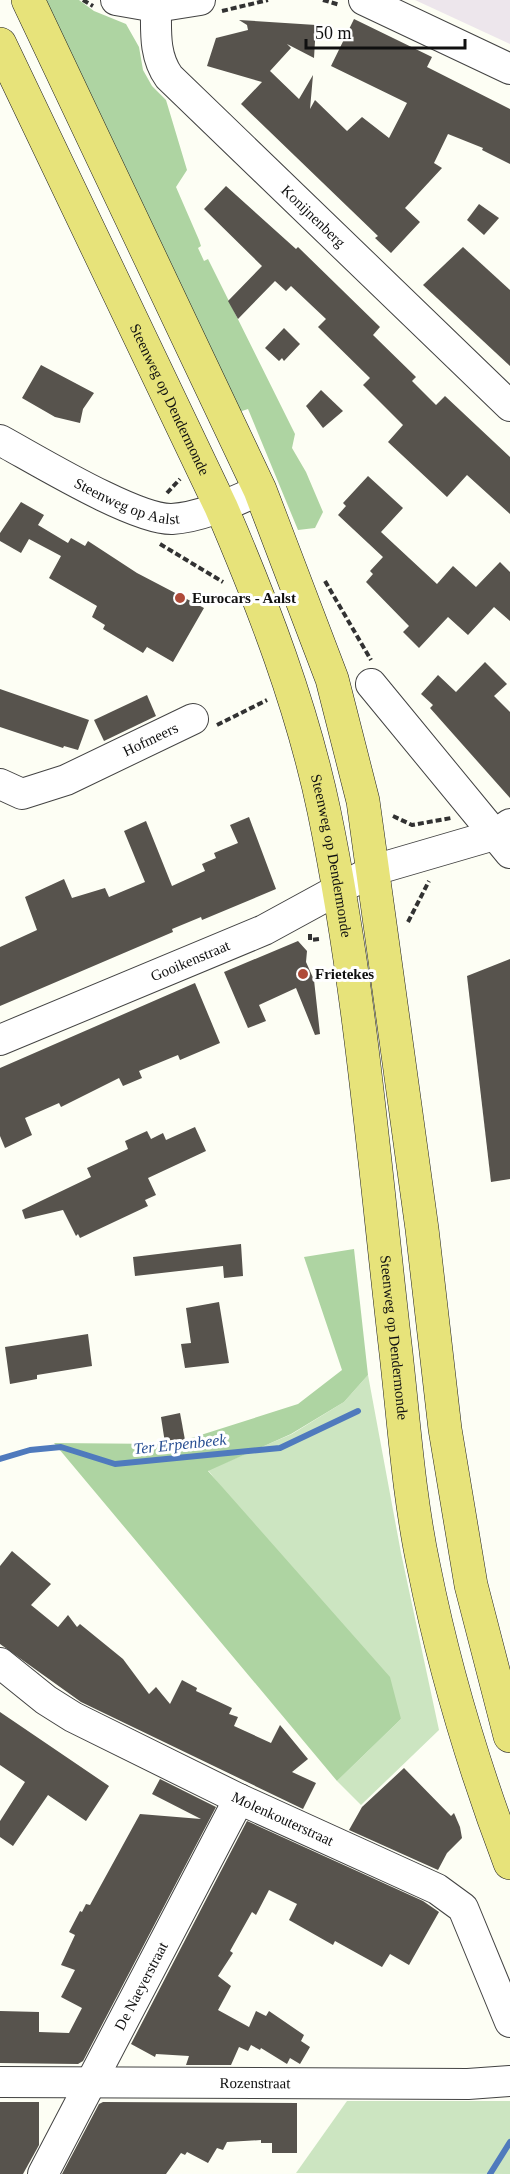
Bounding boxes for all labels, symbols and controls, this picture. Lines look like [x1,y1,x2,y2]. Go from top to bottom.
scale bar [306,12,465,50]
text: 50 m [315,23,352,43]
street label: Konijnenberg [278,182,349,251]
street label: Steenweg op Dendermonde [127,321,213,478]
street label: Steenweg op Aalst [72,475,181,527]
place label: Eurocars - Aalst [192,590,296,606]
marker: Eurocars - Aalst [173,591,187,605]
street label: Hofmeers [120,719,181,759]
street label: Steenweg op Dendermonde [308,773,355,939]
street label: Gooikenstraat [148,937,233,984]
place label: Frietekes [315,966,374,982]
marker: Frietekes [296,967,310,981]
street label: Steenweg op Dendermonde [377,1254,411,1421]
water label: Ter Erpenbeek [133,1431,228,1458]
street label: Molenkouterstraat [229,1789,337,1849]
street label: De Naeyerstraat [112,1939,171,2033]
street label: Rozenstraat [220,2075,291,2091]

